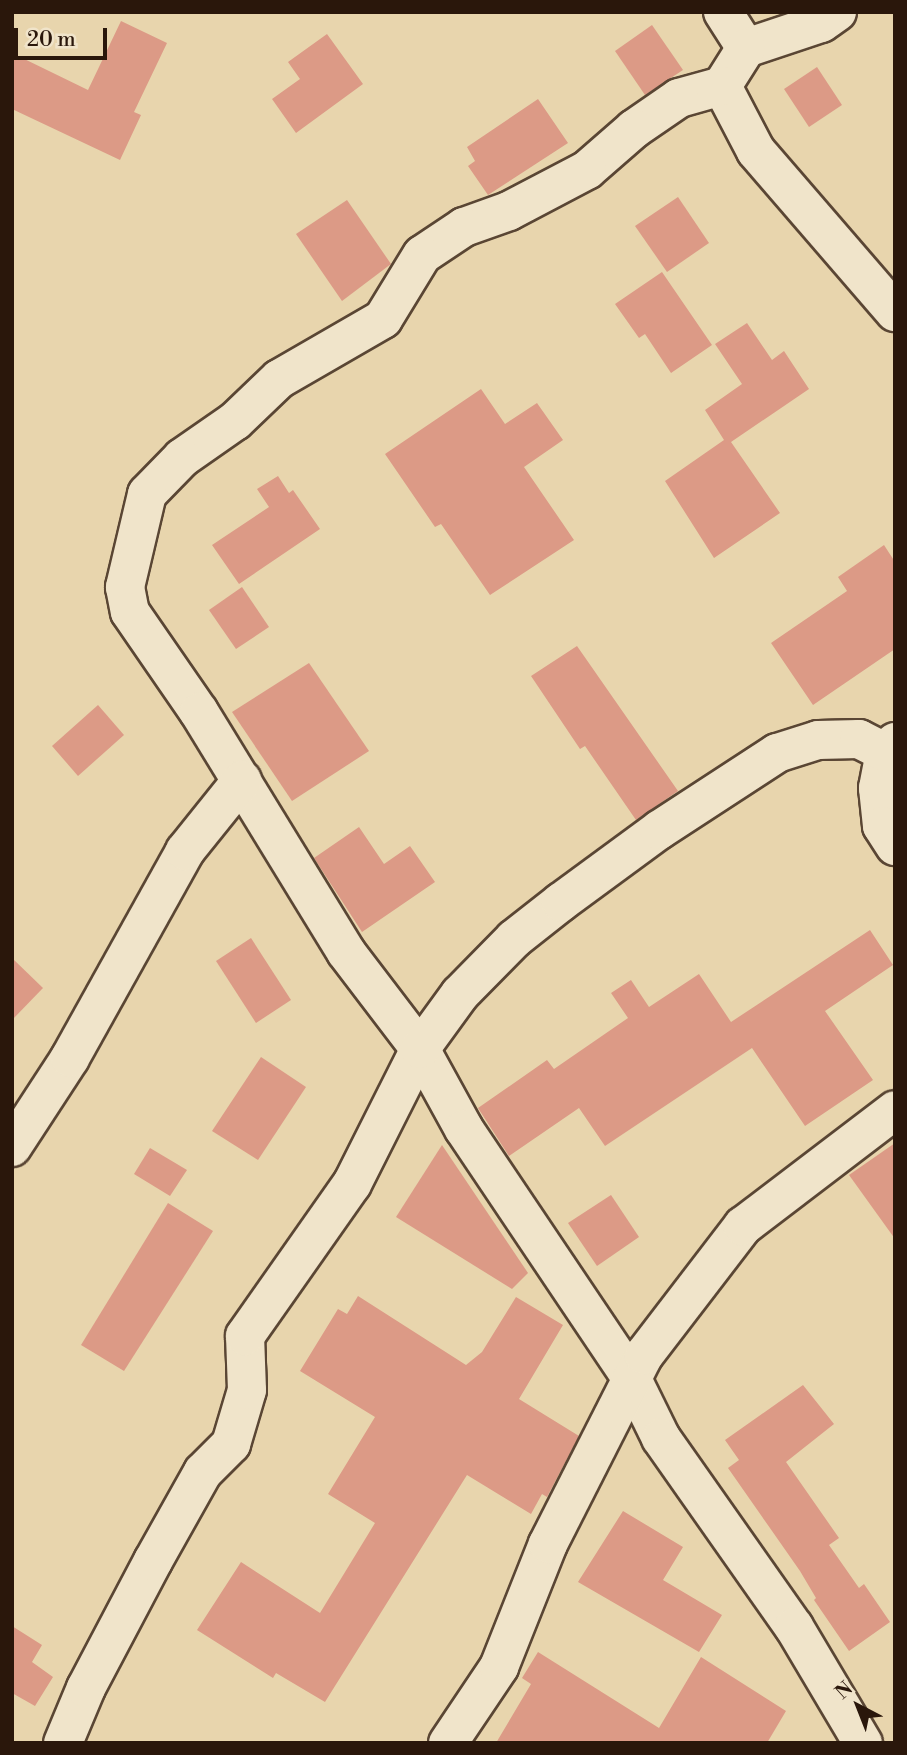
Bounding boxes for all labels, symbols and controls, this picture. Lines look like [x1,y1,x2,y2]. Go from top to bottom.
scale bar [18,14,110,58]
text: 20 m [27,27,76,53]
north arrow [823,1671,893,1741]
text: N [830,1676,858,1704]

